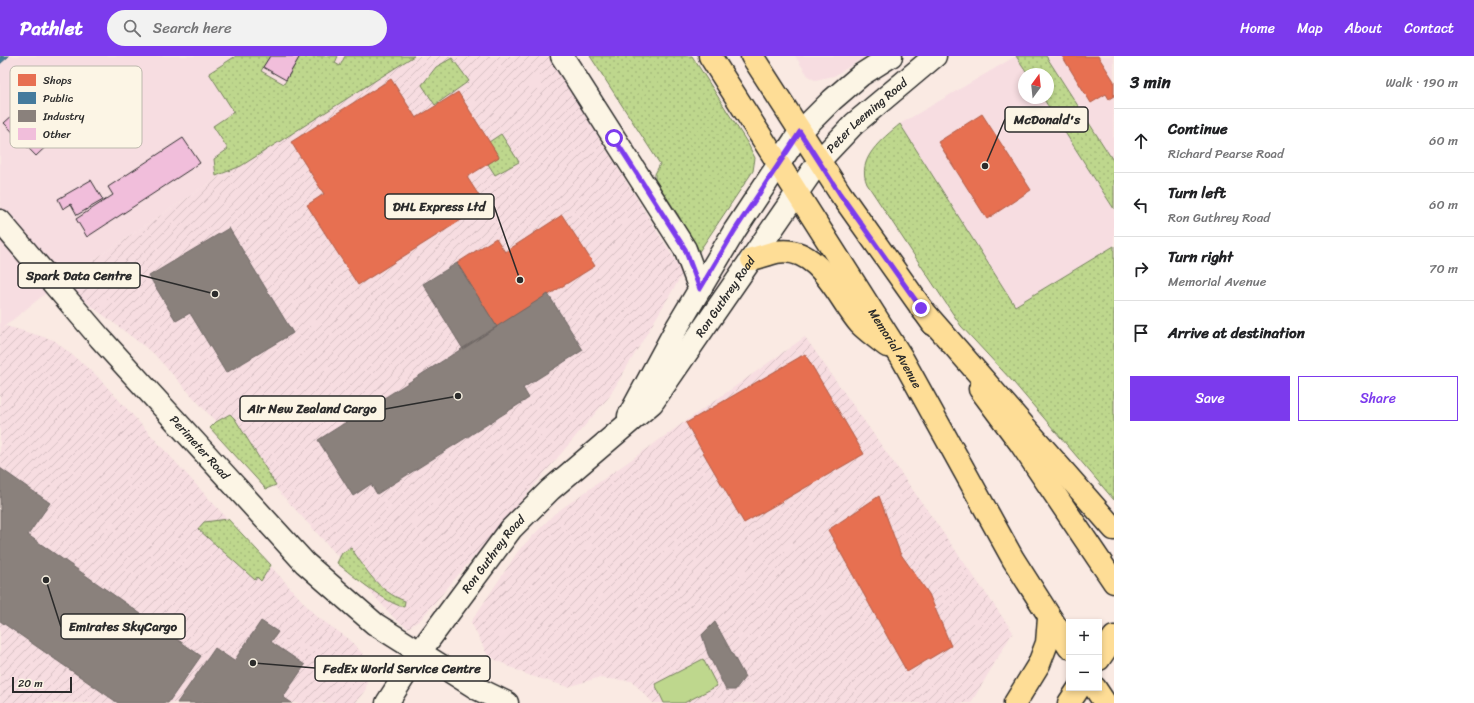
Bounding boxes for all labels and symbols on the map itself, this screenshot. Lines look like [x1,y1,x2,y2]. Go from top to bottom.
legend [10,66,142,148]
north arrow [1018,68,1054,104]
text: Shops [43,71,72,90]
street label: Peter Leeming Road [821,72,913,158]
text: Public [43,89,74,108]
text: Industry [42,107,85,126]
callout: McDonald's [1005,107,1088,132]
text: McDonald's [1013,108,1081,131]
text: Other [43,125,71,144]
route start [605,129,623,147]
callout: DHL Express Ltd [385,194,494,219]
text: DHL Express Ltd [393,195,486,218]
street label: Ron Guthrey Road [689,251,761,342]
callout: Spark Data Centre [18,263,140,288]
text: Spark Data Centre [25,264,132,287]
route end [912,299,930,317]
street label: Memorial Avenue [862,304,928,393]
callout: Air New Zealand Cargo [240,396,385,421]
text: Air New Zealand Cargo [246,397,377,420]
street label: Perimeter Road [164,410,236,486]
street label: Ron Guthrey Road [456,509,531,598]
callout: Emirates SkyCargo [61,614,185,639]
text: Emirates SkyCargo [69,615,178,638]
callout: FedEx World Service Centre [315,656,490,681]
text: FedEx World Service Centre [322,657,481,680]
scale bar [12,675,72,694]

